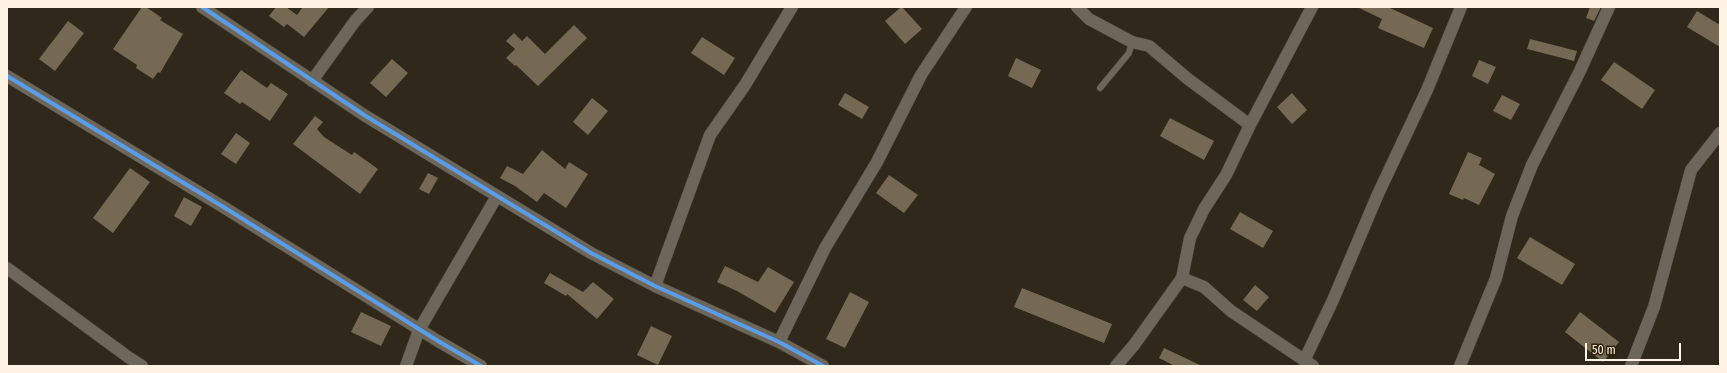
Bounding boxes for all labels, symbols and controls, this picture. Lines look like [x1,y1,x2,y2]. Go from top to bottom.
scale bar [1587,335,1683,361]
text: 50 m [1592,343,1616,357]

